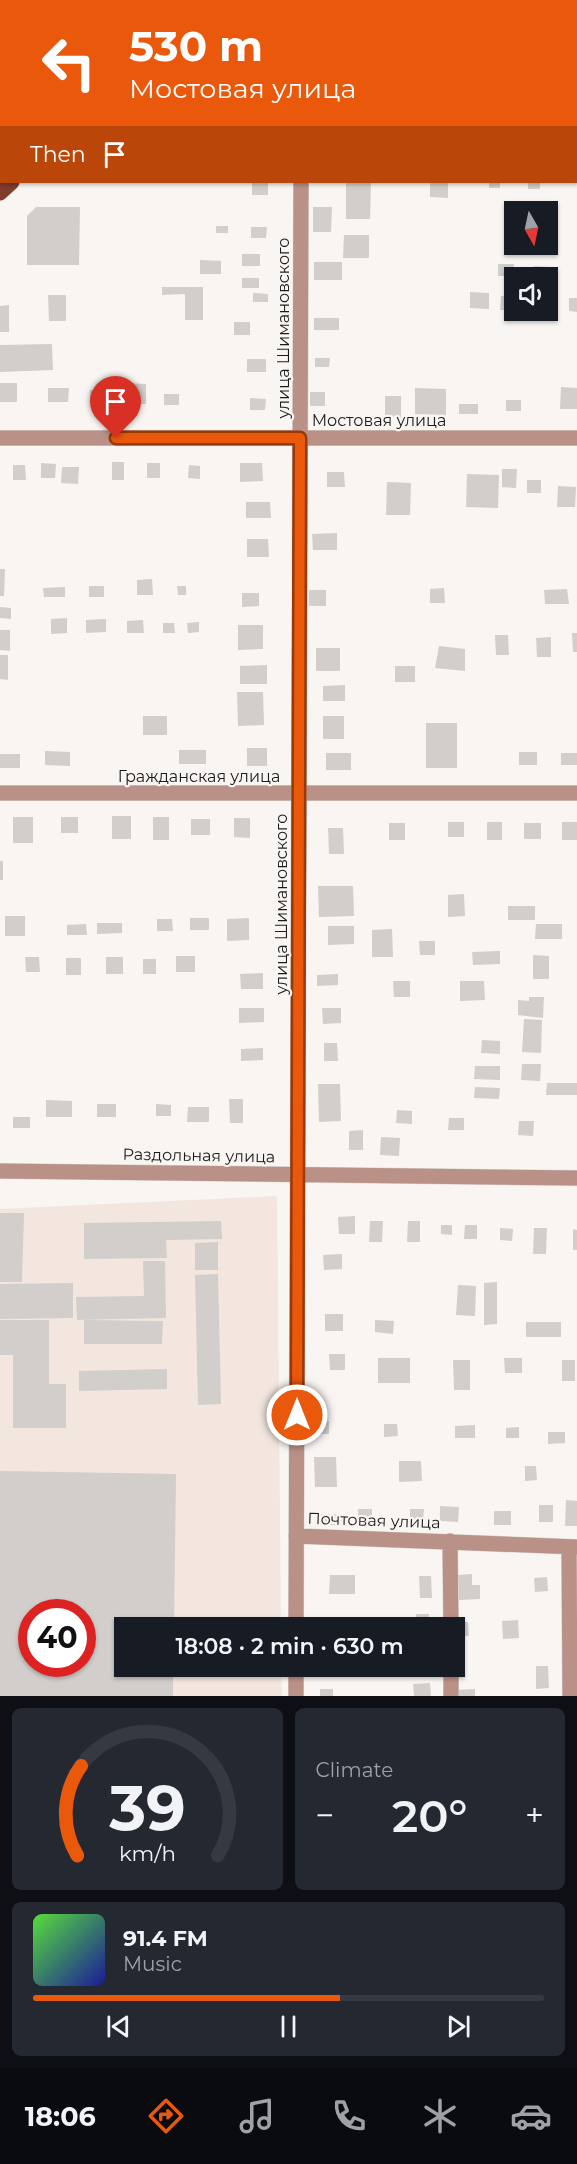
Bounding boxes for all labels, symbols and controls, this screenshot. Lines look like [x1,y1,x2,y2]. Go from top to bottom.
text: 530 m [129,20,263,72]
icon: left [30,24,108,102]
text: Мостовая улица [129,72,356,105]
icon: arrive [98,138,131,171]
text: Then [30,141,86,168]
north arrow [504,201,558,255]
map controls [504,201,558,321]
street label: улица Шимановского [274,238,293,419]
button: sound [504,267,558,321]
pin [90,376,141,438]
icon: arrive [99,385,132,418]
street label: Мостовая улица [312,411,446,430]
street label: Гражданская улица [118,767,280,786]
street label: улица Шимановского [272,814,291,995]
street label: Раздольная улица [123,1145,275,1166]
position arrow [265,1383,329,1447]
street label: Почтовая улица [307,1509,441,1532]
speed limit sign: 40 [18,1599,96,1677]
text: 18:08 · 2 min · 630 m [175,1633,404,1660]
text: Climate [316,1758,393,1782]
text: 39 [108,1770,186,1846]
text: 20° [392,1788,467,1843]
text: − [316,1795,334,1835]
text: + [525,1795,544,1835]
text: km/h [119,1840,176,1866]
text: 91.4 FM [123,1925,208,1952]
text: Music [123,1952,182,1976]
icon: previous [102,2010,135,2043]
icon: pause [272,2010,305,2043]
icon: next [442,2010,475,2043]
icon: directions [145,2095,187,2137]
icon: music [236,2095,278,2137]
icon: phone [328,2095,370,2137]
icon: climate [419,2095,461,2137]
icon: car [510,2095,552,2137]
text: 18:06 [25,2100,96,2133]

